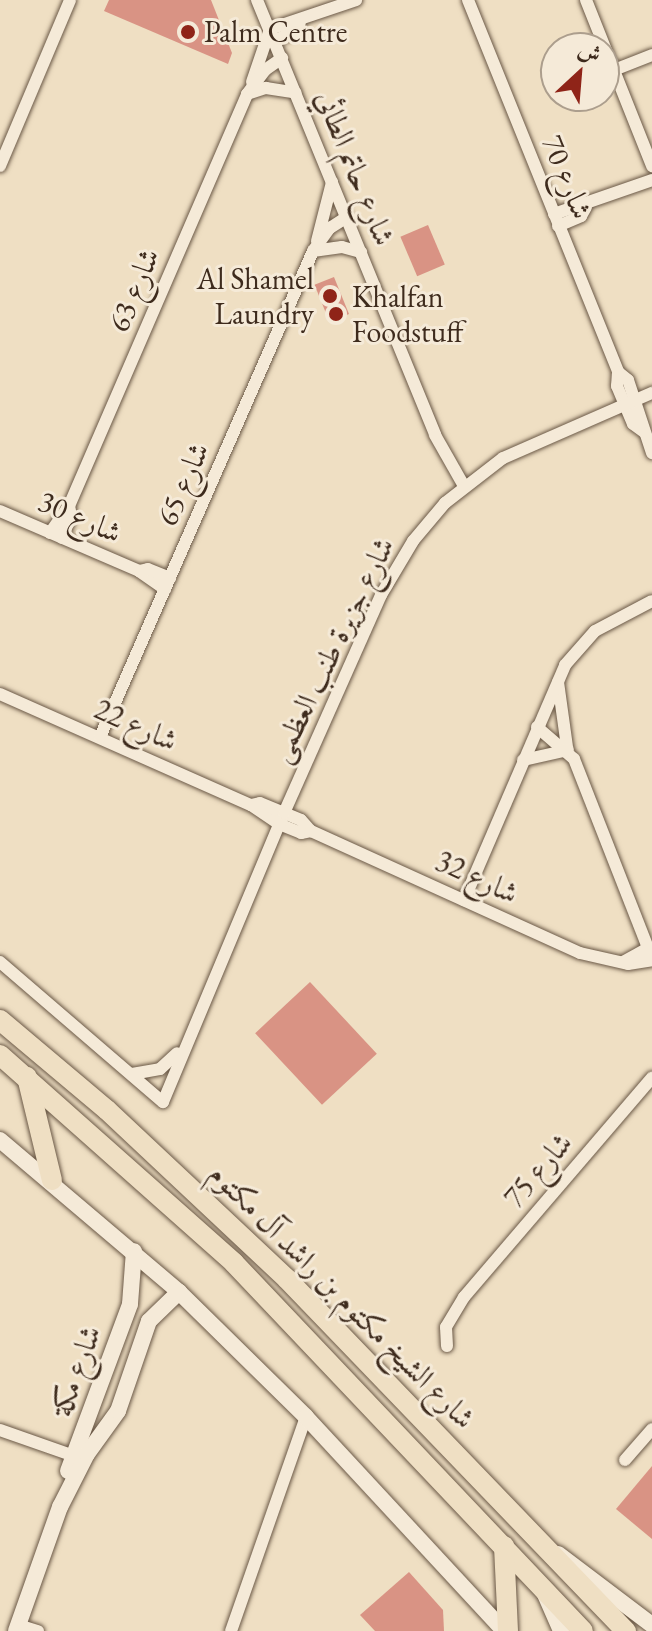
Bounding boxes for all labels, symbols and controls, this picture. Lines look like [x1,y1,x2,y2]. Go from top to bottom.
place label: Palm Centre [204,14,348,50]
marker: Palm Centre [179,23,197,41]
north arrow [540,32,620,112]
text: ش [574,34,606,70]
street label: شارع حاتم الطائي [308,85,402,251]
street label: شارع 70 [534,130,600,224]
street label: شارع 63 [100,243,168,337]
place label: Al Shamel Laundry [196,261,314,332]
place label: Khalfan Foodstuff [352,279,464,350]
marker: Al Shamel Laundry [321,287,339,305]
marker: Khalfan Foodstuff [327,305,345,323]
street label: شارع 65 [149,437,217,531]
street label: شارع 30 [33,483,127,551]
street label: شارع جزيرة طنب العظمى [262,532,402,768]
street label: شارع 22 [89,691,183,759]
street label: شارع 32 [430,842,524,912]
street label: شارع 75 [496,1125,580,1215]
street label: شارع الشيخ مكتوم بن راشد آل مكتوم [202,1156,482,1436]
street label: شارع مكة [43,1321,109,1421]

